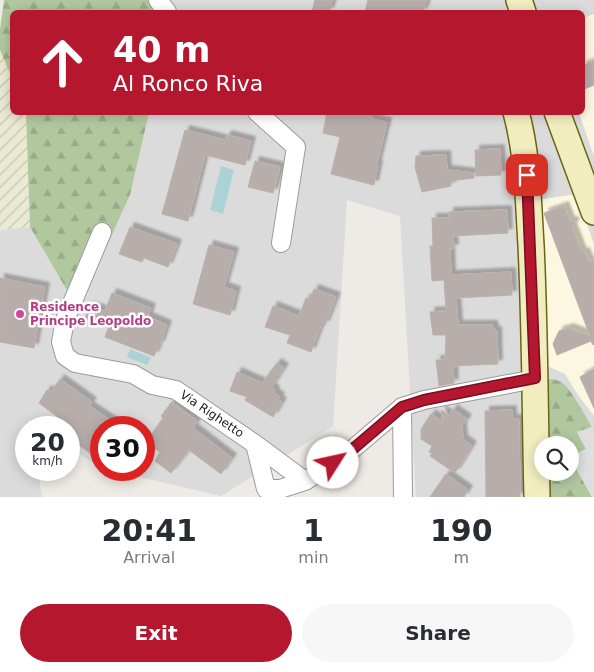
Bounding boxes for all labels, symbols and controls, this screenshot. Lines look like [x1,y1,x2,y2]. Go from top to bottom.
icon: ahead [30,30,95,95]
text: 40 m [113,30,210,70]
text: Al Ronco Riva [113,71,263,96]
pin [506,154,548,196]
icon: arrive [513,161,541,189]
place label: Residence Principe Leopoldo [30,300,151,328]
marker: Residence Principe Leopoldo [14,308,26,320]
street label: Via Righetto [178,388,246,440]
speed limit sign: 30 [90,416,155,481]
text: 20 [30,428,65,457]
position arrow [306,436,358,488]
map controls [534,436,579,481]
button: search [534,436,579,481]
text: km/h [32,454,63,468]
text: 20:41 [101,513,197,548]
text: 1 [303,513,324,548]
text: 190 [430,513,493,548]
text: Arrival [123,548,175,567]
text: min [298,548,329,567]
text: m [453,548,469,567]
button: Exit [20,604,292,662]
button: Share [302,604,574,662]

